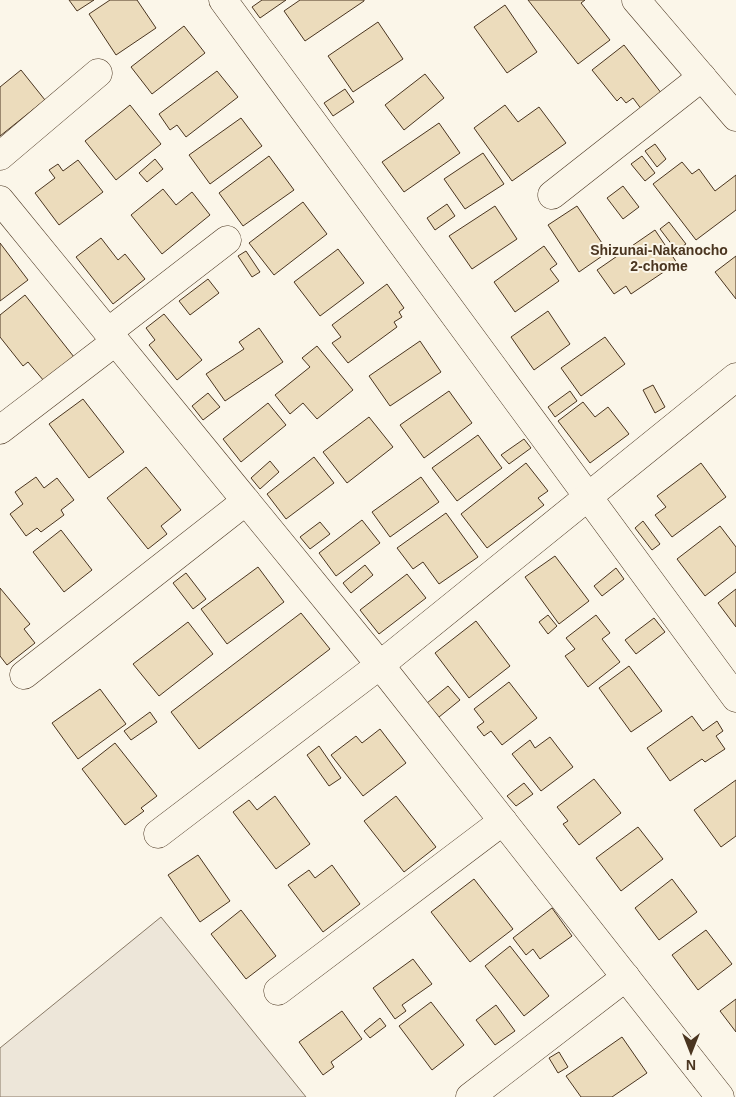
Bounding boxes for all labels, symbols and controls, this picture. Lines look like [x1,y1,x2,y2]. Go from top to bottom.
district label: Shizunai-Nakanocho 2-chome [590,242,728,274]
north arrow [666,1027,716,1077]
text: N [686,1057,696,1073]

